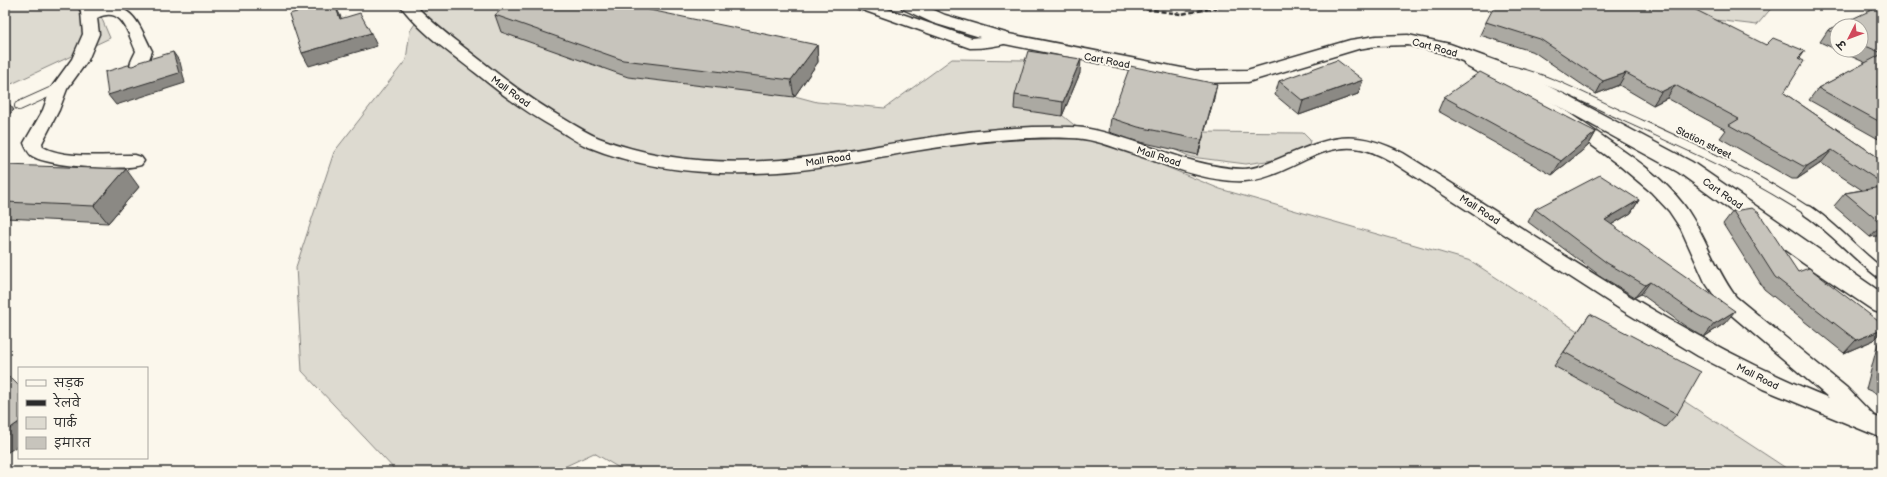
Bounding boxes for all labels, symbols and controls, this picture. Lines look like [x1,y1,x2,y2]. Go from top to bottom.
north arrow [1829,18,1869,58]
street label: Cart Road [1411,36,1459,60]
text: उ [1834,36,1850,52]
street label: Cart Road [1083,51,1131,71]
street label: Mall Road [488,74,533,110]
street label: Station street [1674,124,1733,162]
street label: Mall Road [1135,144,1182,170]
street label: Mall Road [805,151,852,169]
street label: Cart Road [1700,176,1745,212]
street label: Mall Road [1457,192,1502,227]
street label: Mall Road [1734,361,1781,393]
legend [18,367,148,459]
text: सड़क [53,376,85,391]
text: रेलवे [52,392,81,411]
text: पार्क [53,413,78,431]
text: इमारत [54,436,92,451]

